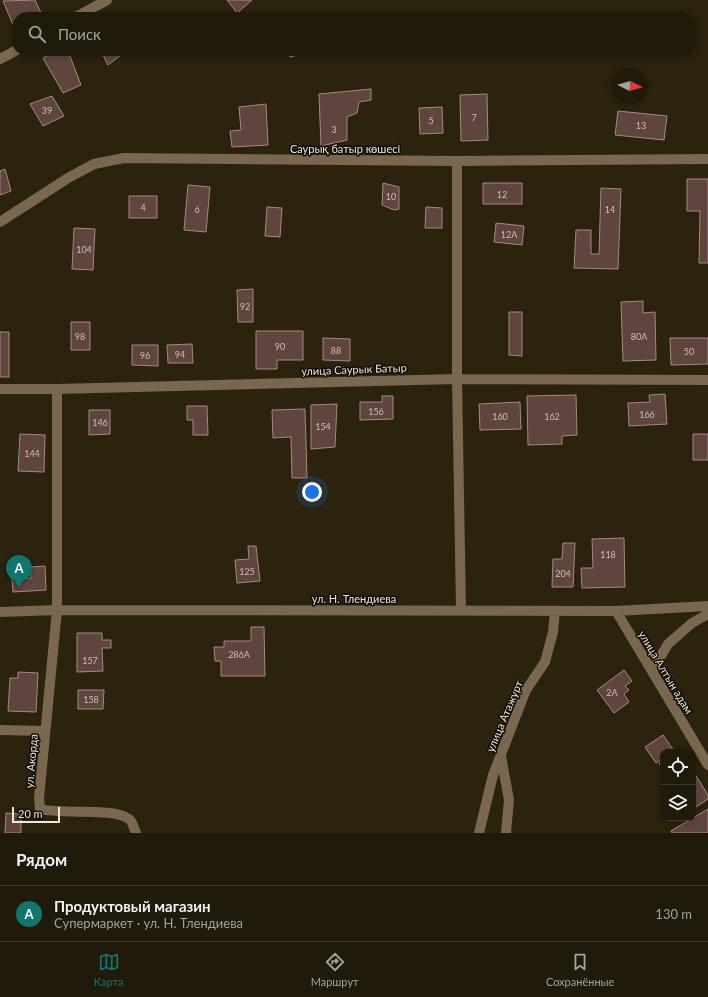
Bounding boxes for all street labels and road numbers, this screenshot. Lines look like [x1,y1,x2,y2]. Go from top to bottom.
street label: Саурық батыр көшесі [290,142,400,155]
street label: улица Саурык Батыр [301,361,407,377]
street label: ул. Н. Тлендиева [312,592,396,605]
street label: улица Алтын адам [636,628,696,716]
street label: улица Атажурт [483,678,525,754]
street label: ул. Акорда [22,733,40,789]

